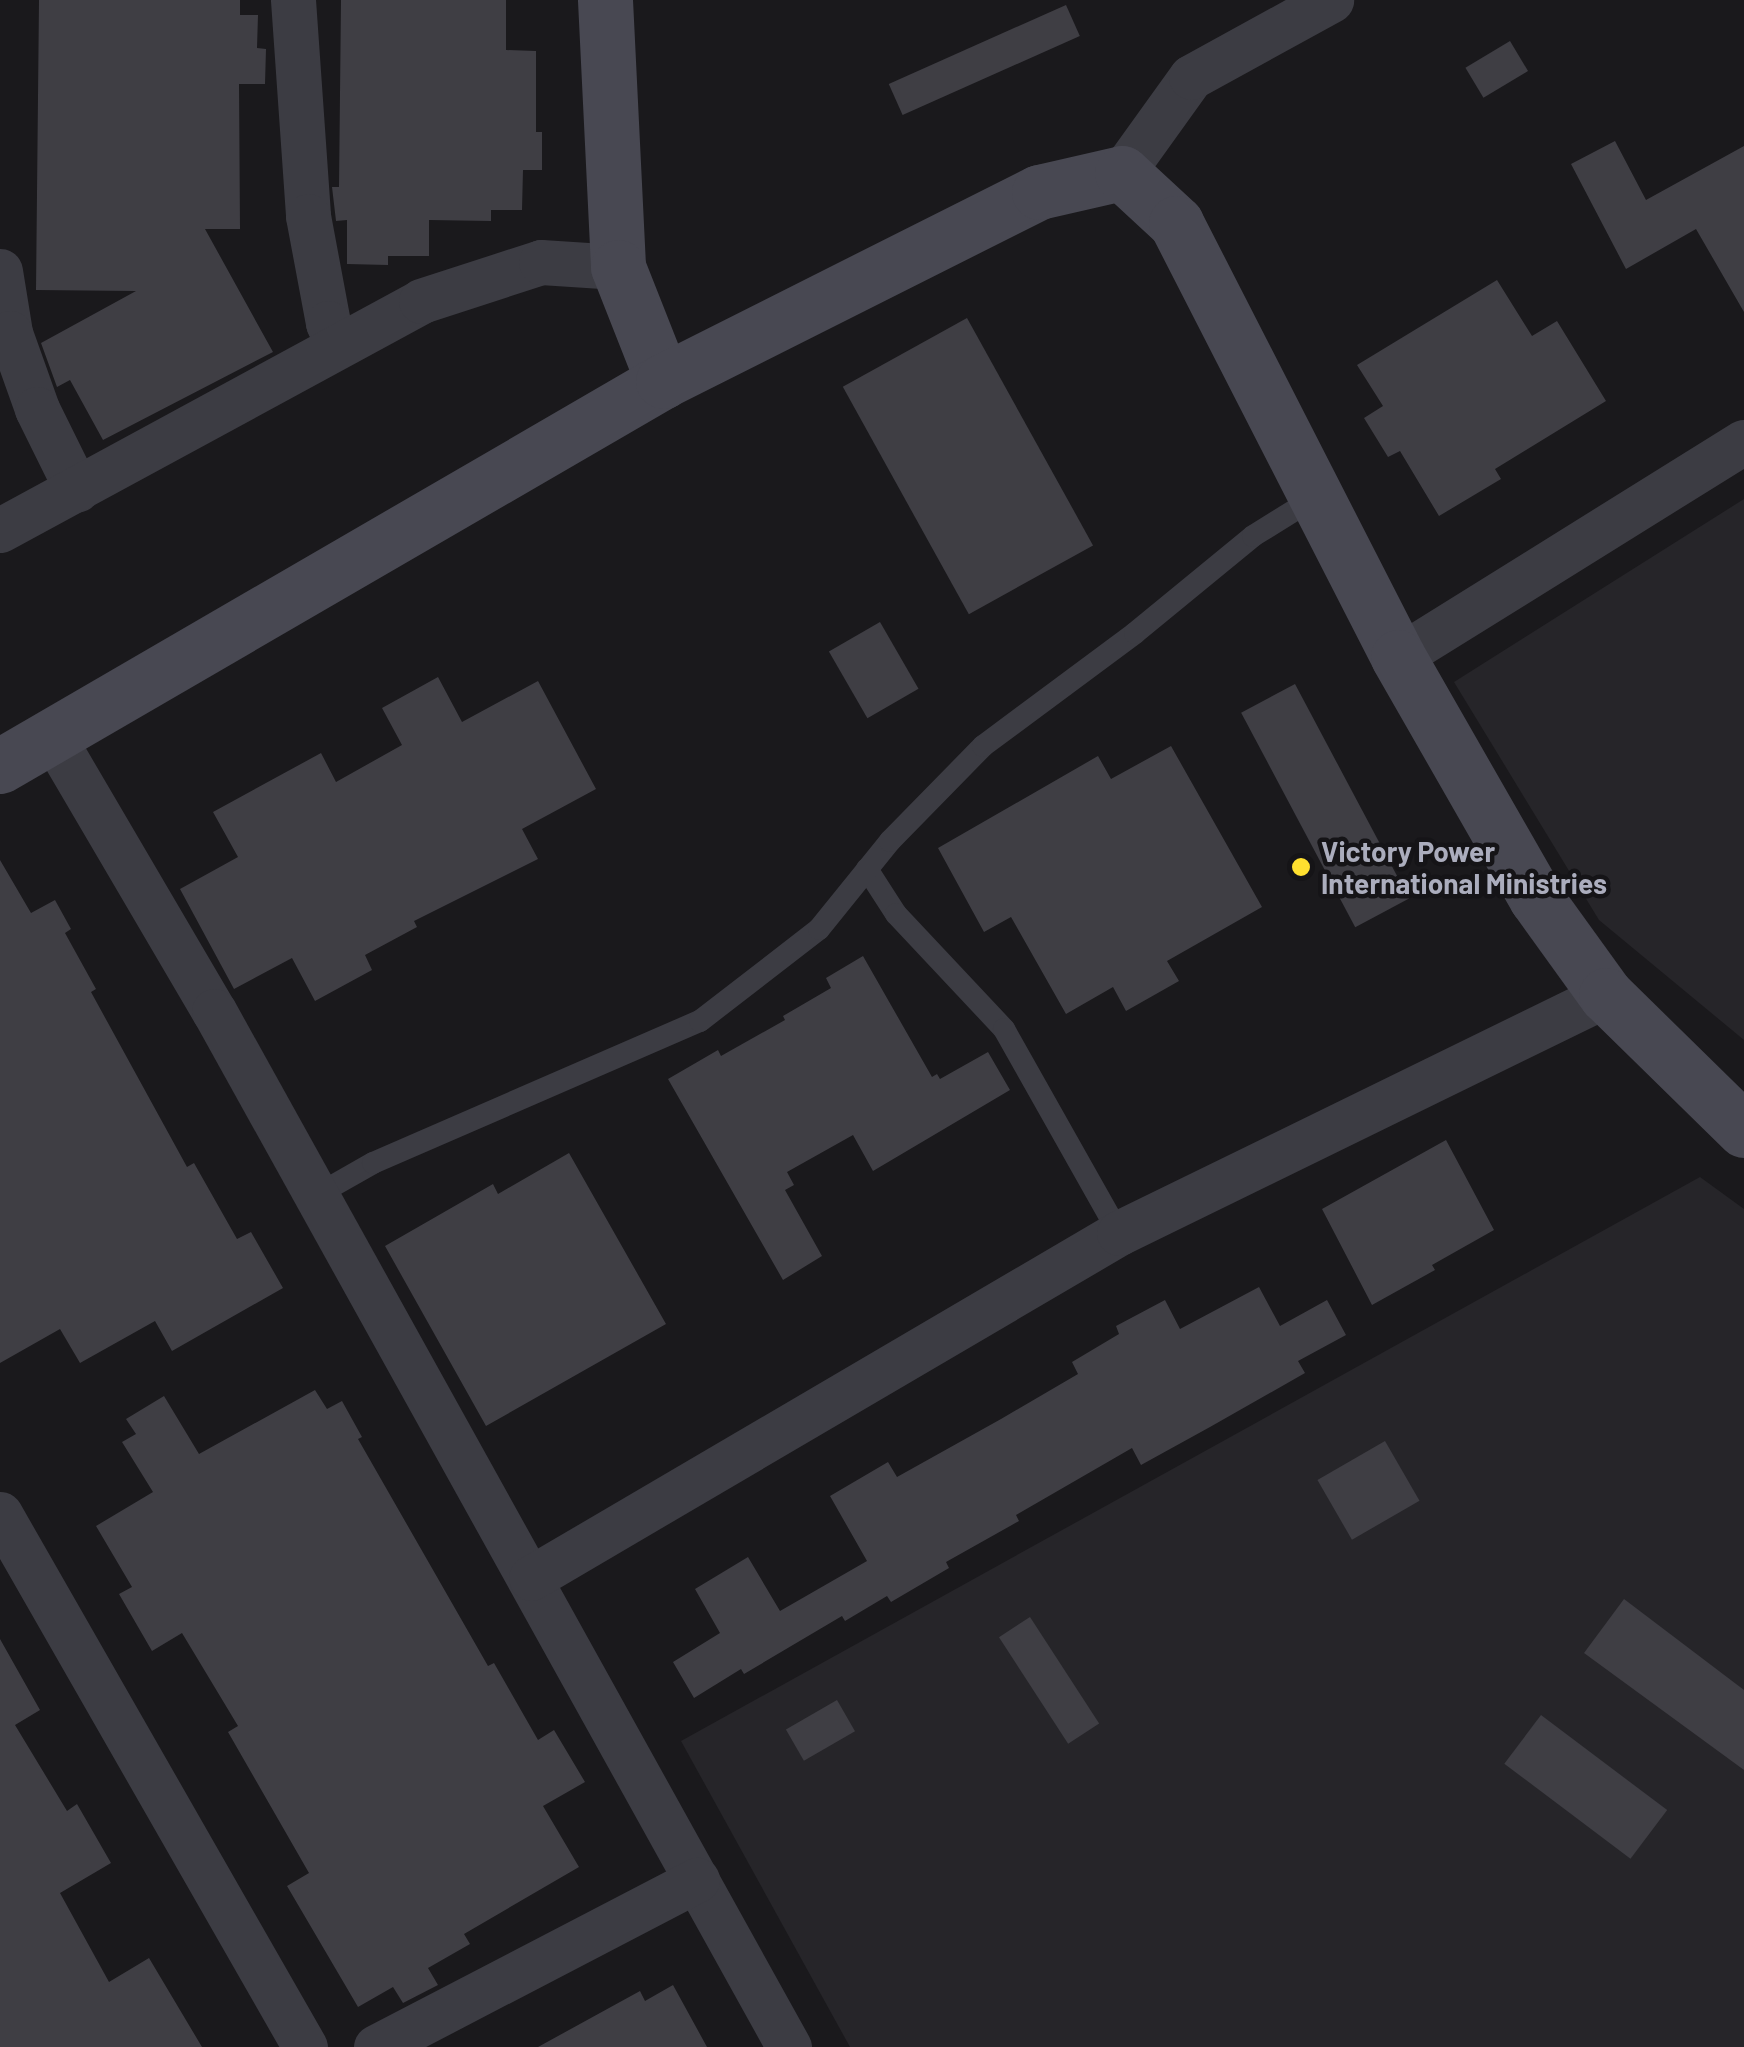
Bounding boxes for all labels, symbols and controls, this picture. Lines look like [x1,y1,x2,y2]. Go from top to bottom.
place label: Victory Power International Ministries [1321,834,1607,900]
marker: Victory Power International Ministries [1290,856,1312,878]

